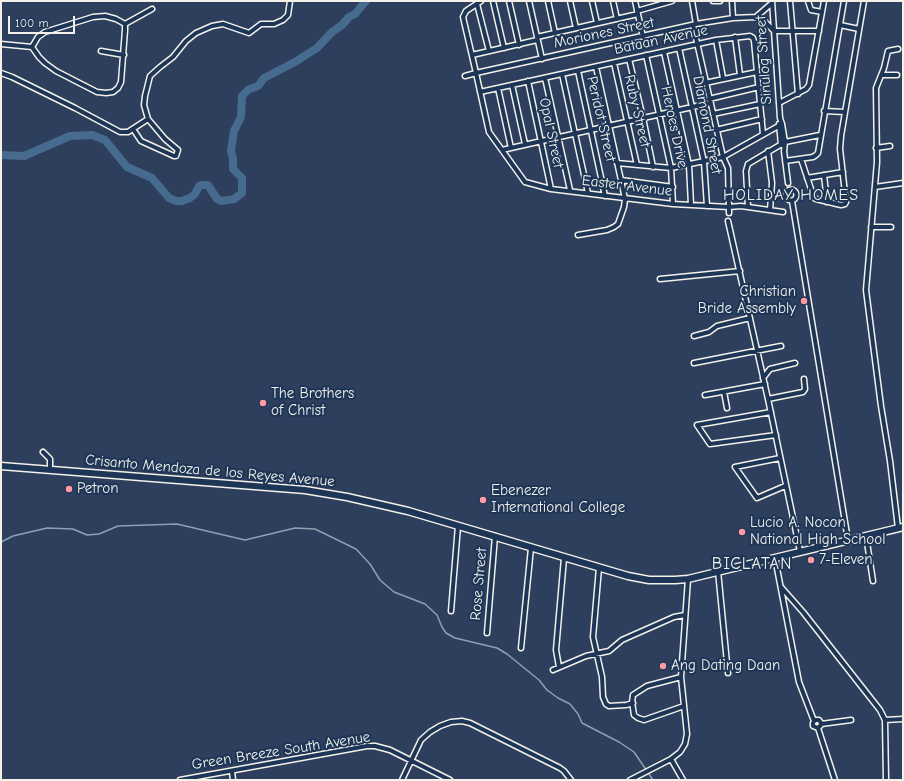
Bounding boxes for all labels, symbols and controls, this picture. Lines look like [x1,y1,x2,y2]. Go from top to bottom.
scale bar [10,8,77,34]
street label: Moriones Street [552,14,656,52]
street label: Sinulog Street [752,15,776,105]
text: 100 m [15,16,48,30]
street label: Bataan Avenue [612,21,710,59]
street label: Ruby Street [620,73,654,149]
street label: Peridot Street [582,74,620,164]
street label: Diamond Street [689,74,725,176]
street label: Heroes Drive [657,85,691,169]
street label: Opal Street [535,96,567,170]
street label: Easter Avenue [581,172,673,200]
district label: HOLIDAY HOMES [723,185,859,205]
place label: Christian Bride Assembly [698,283,796,318]
marker: Christian Bride Assembly [799,296,809,306]
place label: The Brothers of Christ [271,385,354,420]
marker: The Brothers of Christ [258,398,268,408]
street label: Crisanto Mendoza de los Reyes Avenue [85,451,335,491]
place label: Petron [77,480,119,498]
place label: Ebenezer International College [491,482,625,517]
marker: Petron [64,484,74,494]
marker: Ebenezer International College [478,495,488,505]
place label: Lucio A. Nocon National High School [750,514,886,549]
marker: Lucio A. Nocon National High School [737,527,747,537]
street label: Rose Street [467,547,491,621]
place label: 7-Eleven [819,551,873,569]
district label: BICLATAN [712,554,792,574]
marker: 7-Eleven [806,555,816,565]
place label: Ang Dating Daan [671,657,780,675]
marker: Ang Dating Daan [658,661,668,671]
street label: Green Breeze South Avenue [191,728,371,774]

